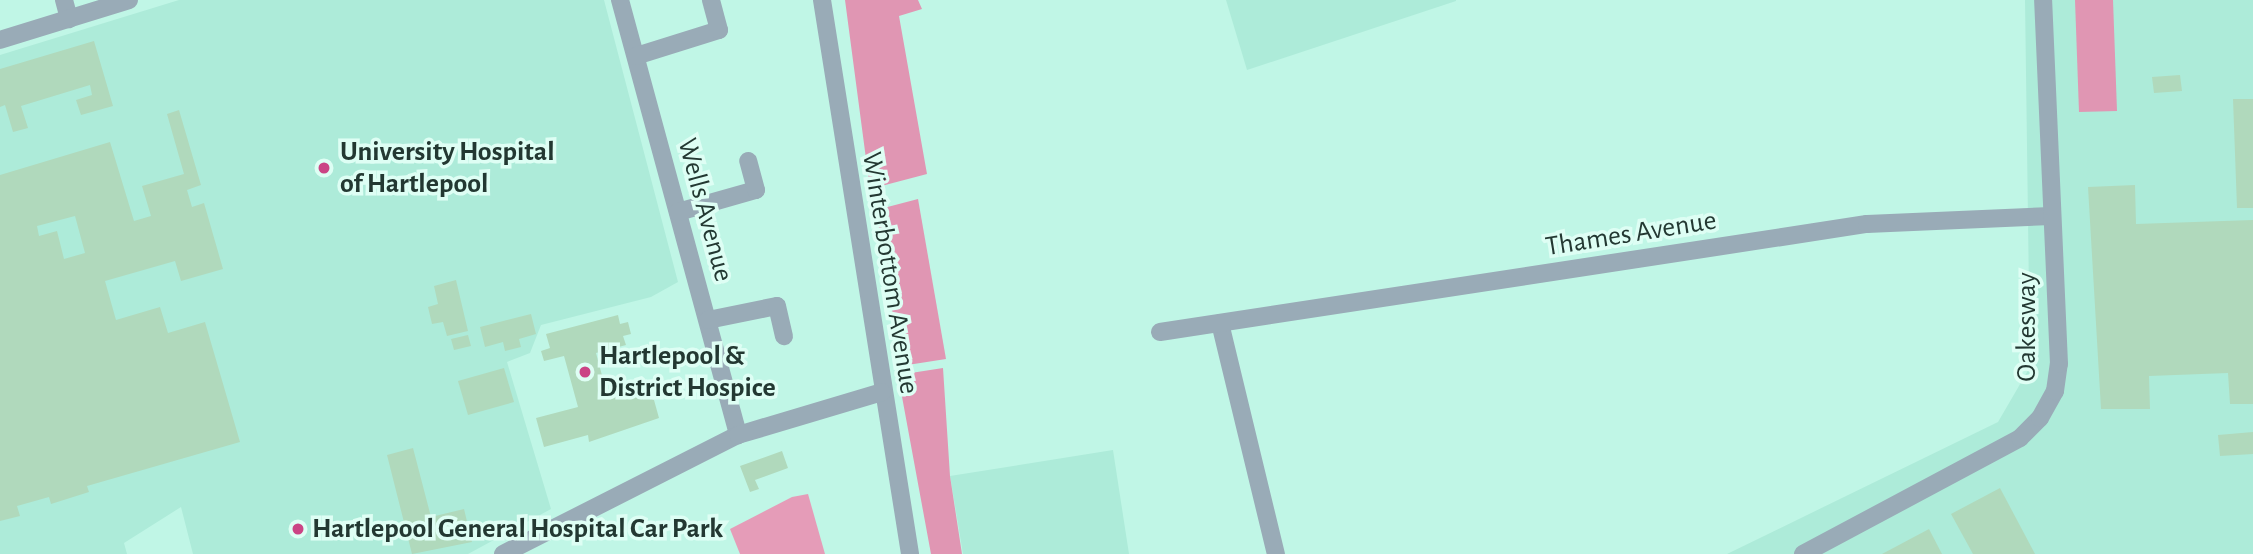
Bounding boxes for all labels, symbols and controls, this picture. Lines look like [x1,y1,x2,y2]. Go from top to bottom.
place label: University Hospital of Hartlepool [340,135,555,201]
street label: Wells Avenue [670,135,740,285]
street label: Winterbottom Avenue [854,150,926,396]
marker: University Hospital of Hartlepool [314,158,334,178]
street label: Thames Avenue [1543,204,1719,264]
street label: Oakesway [2010,272,2044,382]
place label: Hartlepool & District Hospice [599,339,776,405]
marker: Hartlepool & District Hospice [577,364,593,380]
place label: Hartlepool General Hospital Car Park [312,512,723,546]
marker: Hartlepool General Hospital Car Park [290,521,306,537]

